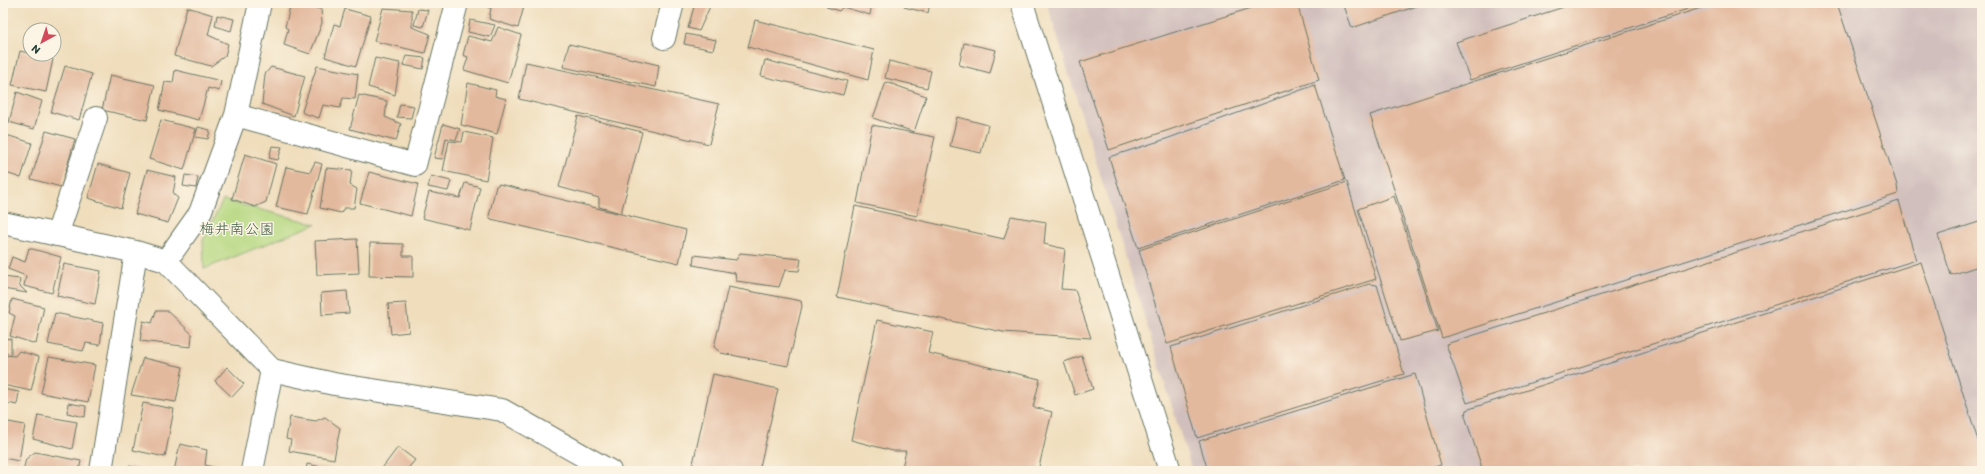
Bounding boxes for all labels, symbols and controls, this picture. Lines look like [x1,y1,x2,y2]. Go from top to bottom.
north arrow [22,22,62,62]
text: N [29,42,43,57]
park label: 梅井南公園 [199,220,275,238]

